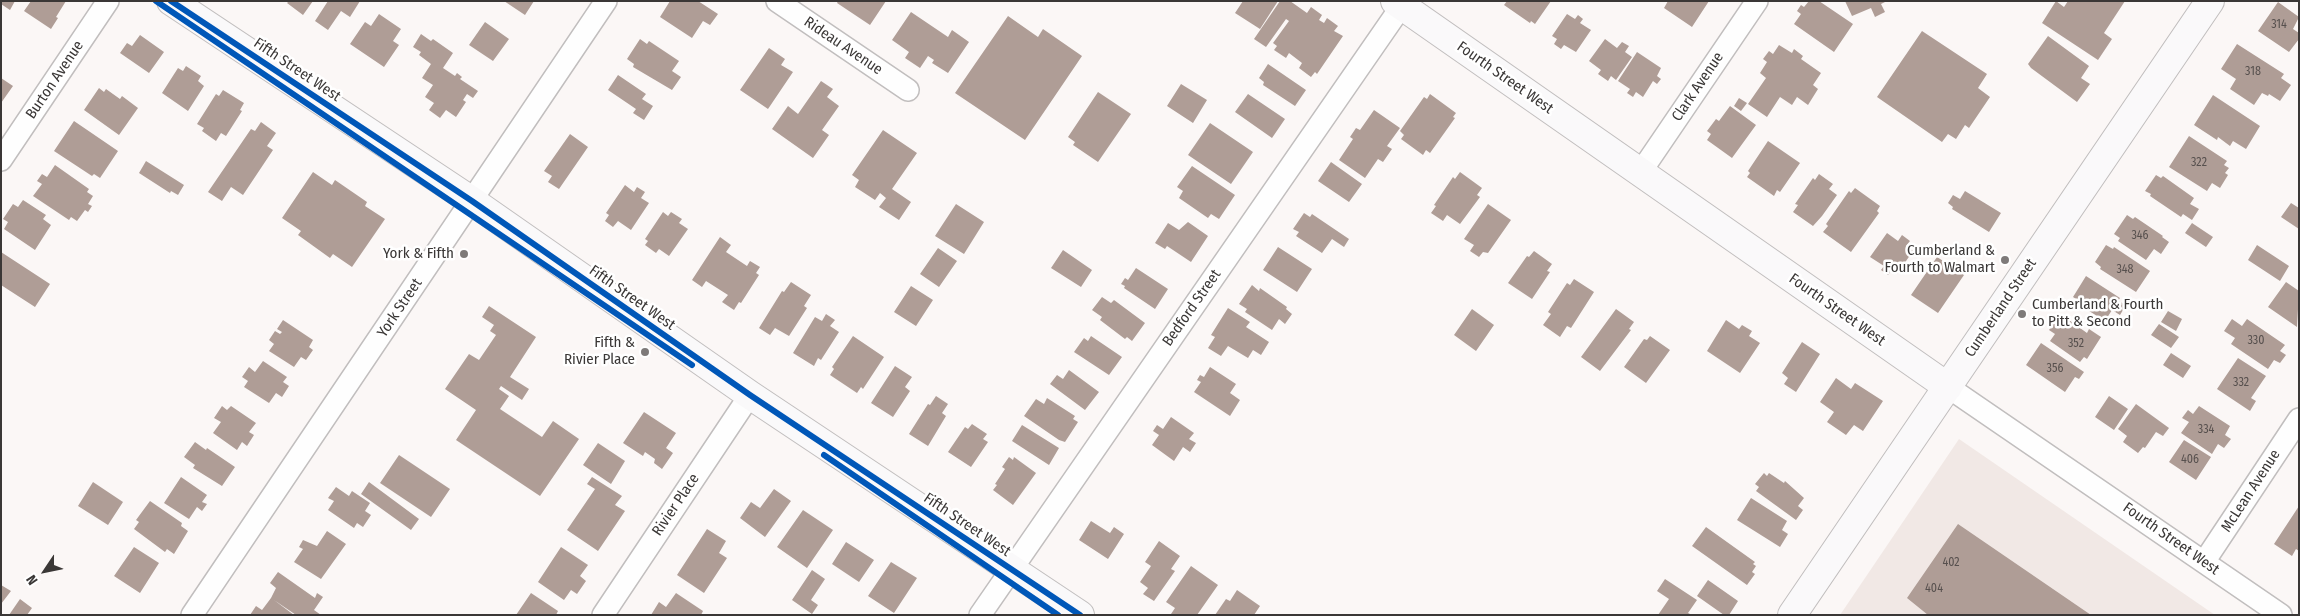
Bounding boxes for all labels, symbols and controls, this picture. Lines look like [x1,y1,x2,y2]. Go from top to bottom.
street label: Rideau Avenue [800,13,886,79]
house number: 314 [2271,18,2287,32]
street label: Fifth Street West [250,34,344,106]
street label: Burton Avenue [22,38,88,122]
street label: Fourth Street West [1453,38,1557,118]
street label: Clark Avenue [1668,49,1728,125]
house number: 318 [2245,65,2261,79]
house number: 322 [2191,156,2207,170]
house number: 346 [2131,229,2149,243]
place label: Cumberland & Fourth to Walmart [1885,242,1995,277]
place label: York & Fifth [383,245,454,263]
marker: York & Fifth [458,248,470,260]
marker: Cumberland & Fourth to Walmart [1999,254,2011,266]
street label: Cumberland Street [1961,255,2041,361]
street label: Fifth Street West [585,262,679,334]
house number: 348 [2116,263,2134,277]
street label: Bedford Street [1159,266,1225,350]
street label: Fourth Street West [1785,270,1889,350]
street label: York Street [374,275,426,341]
place label: Cumberland & Fourth to Pitt & Second [2032,296,2163,331]
marker: Cumberland & Fourth to Pitt & Second [2016,308,2028,320]
place label: Fifth & Rivier Place [564,334,635,369]
house number: 330 [2247,334,2265,348]
house number: 352 [2068,337,2084,351]
marker: Fifth & Rivier Place [639,346,651,358]
house number: 356 [2047,362,2063,376]
house number: 332 [2233,376,2249,390]
house number: 334 [2198,423,2214,437]
street label: McLean Avenue [2218,446,2284,536]
house number: 406 [2181,453,2199,467]
street label: Rivier Place [649,471,703,539]
street label: Fifth Street West [920,489,1014,561]
street label: Fourth Street West [2119,499,2223,579]
north arrow [20,546,70,596]
house number: 402 [1942,556,1960,570]
text: N [23,571,42,588]
house number: 404 [1925,582,1943,596]

